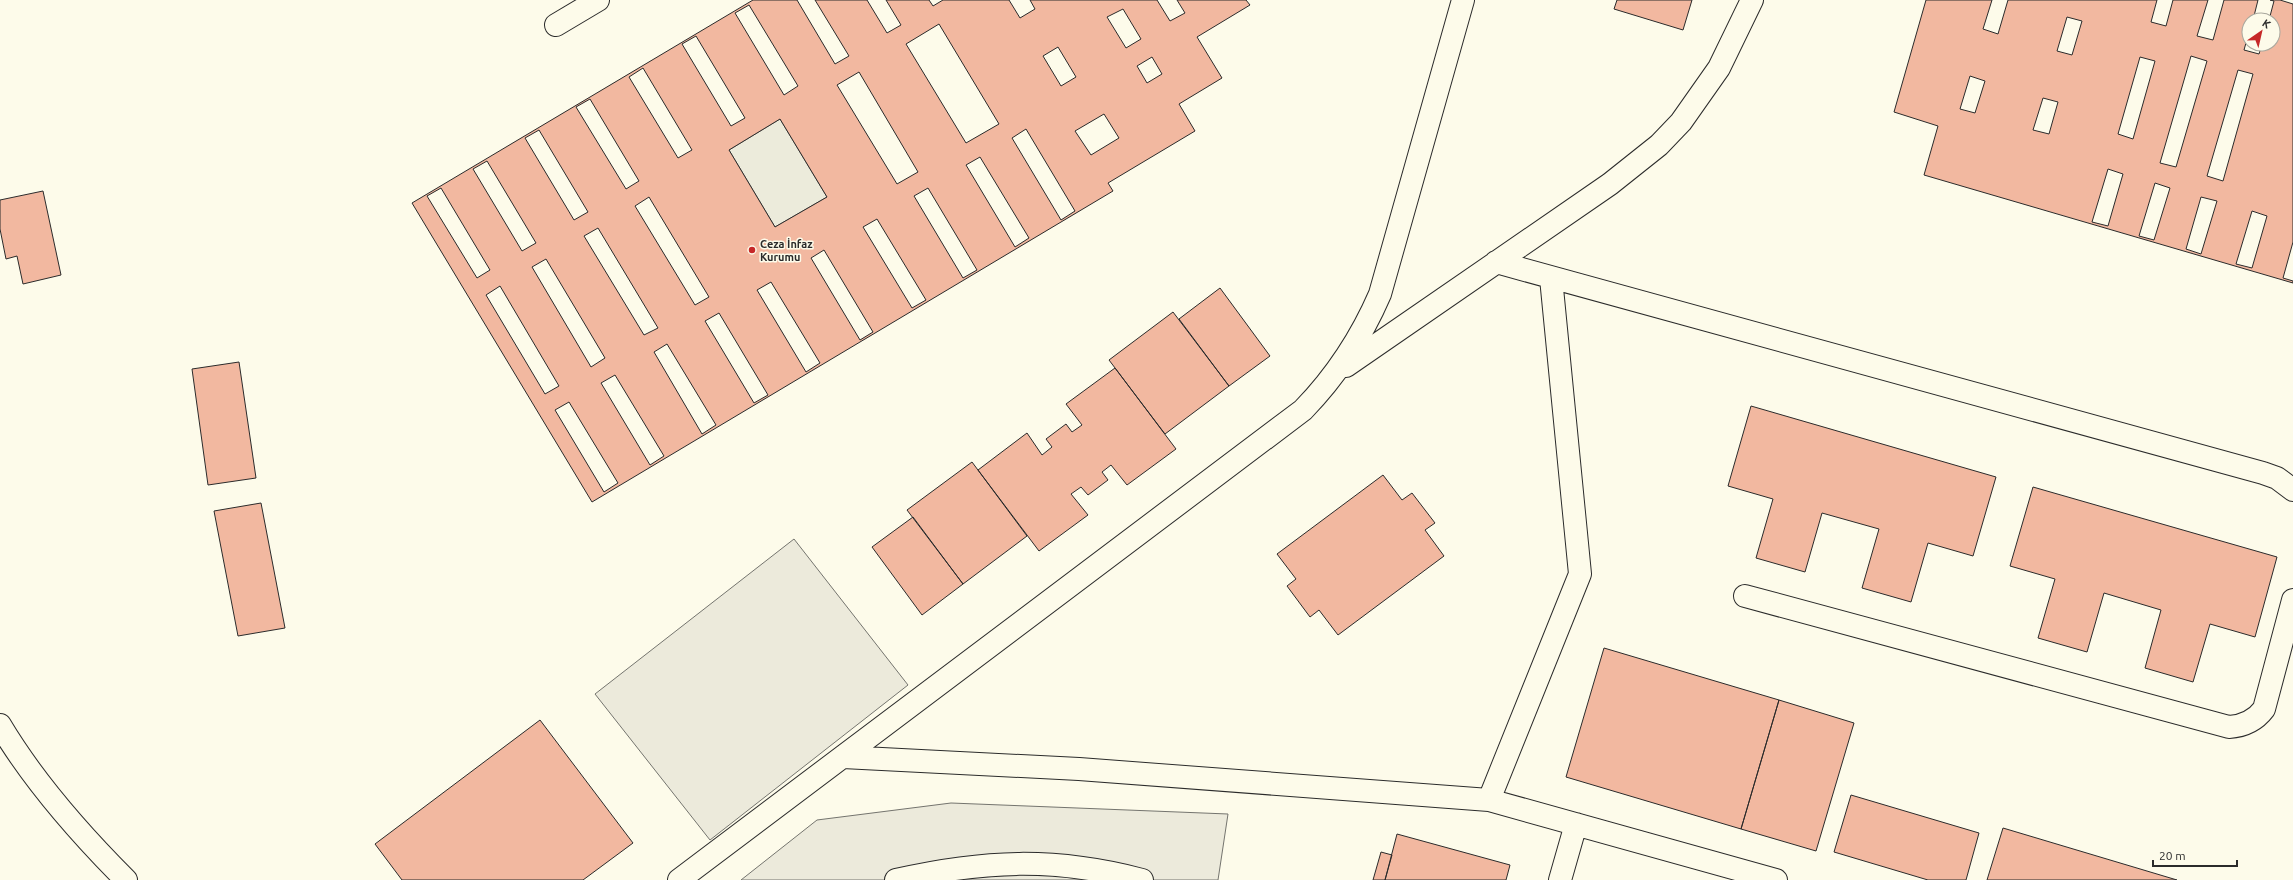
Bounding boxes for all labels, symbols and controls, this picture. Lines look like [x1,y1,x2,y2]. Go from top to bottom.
north arrow [2241,12,2281,52]
text: K [2260,17,2274,31]
place label: Ceza İnfaz Kurumu [760,238,813,263]
marker: Ceza İnfaz Kurumu [747,245,757,255]
scale bar [2153,842,2237,868]
text: 20 m [2159,849,2186,862]

